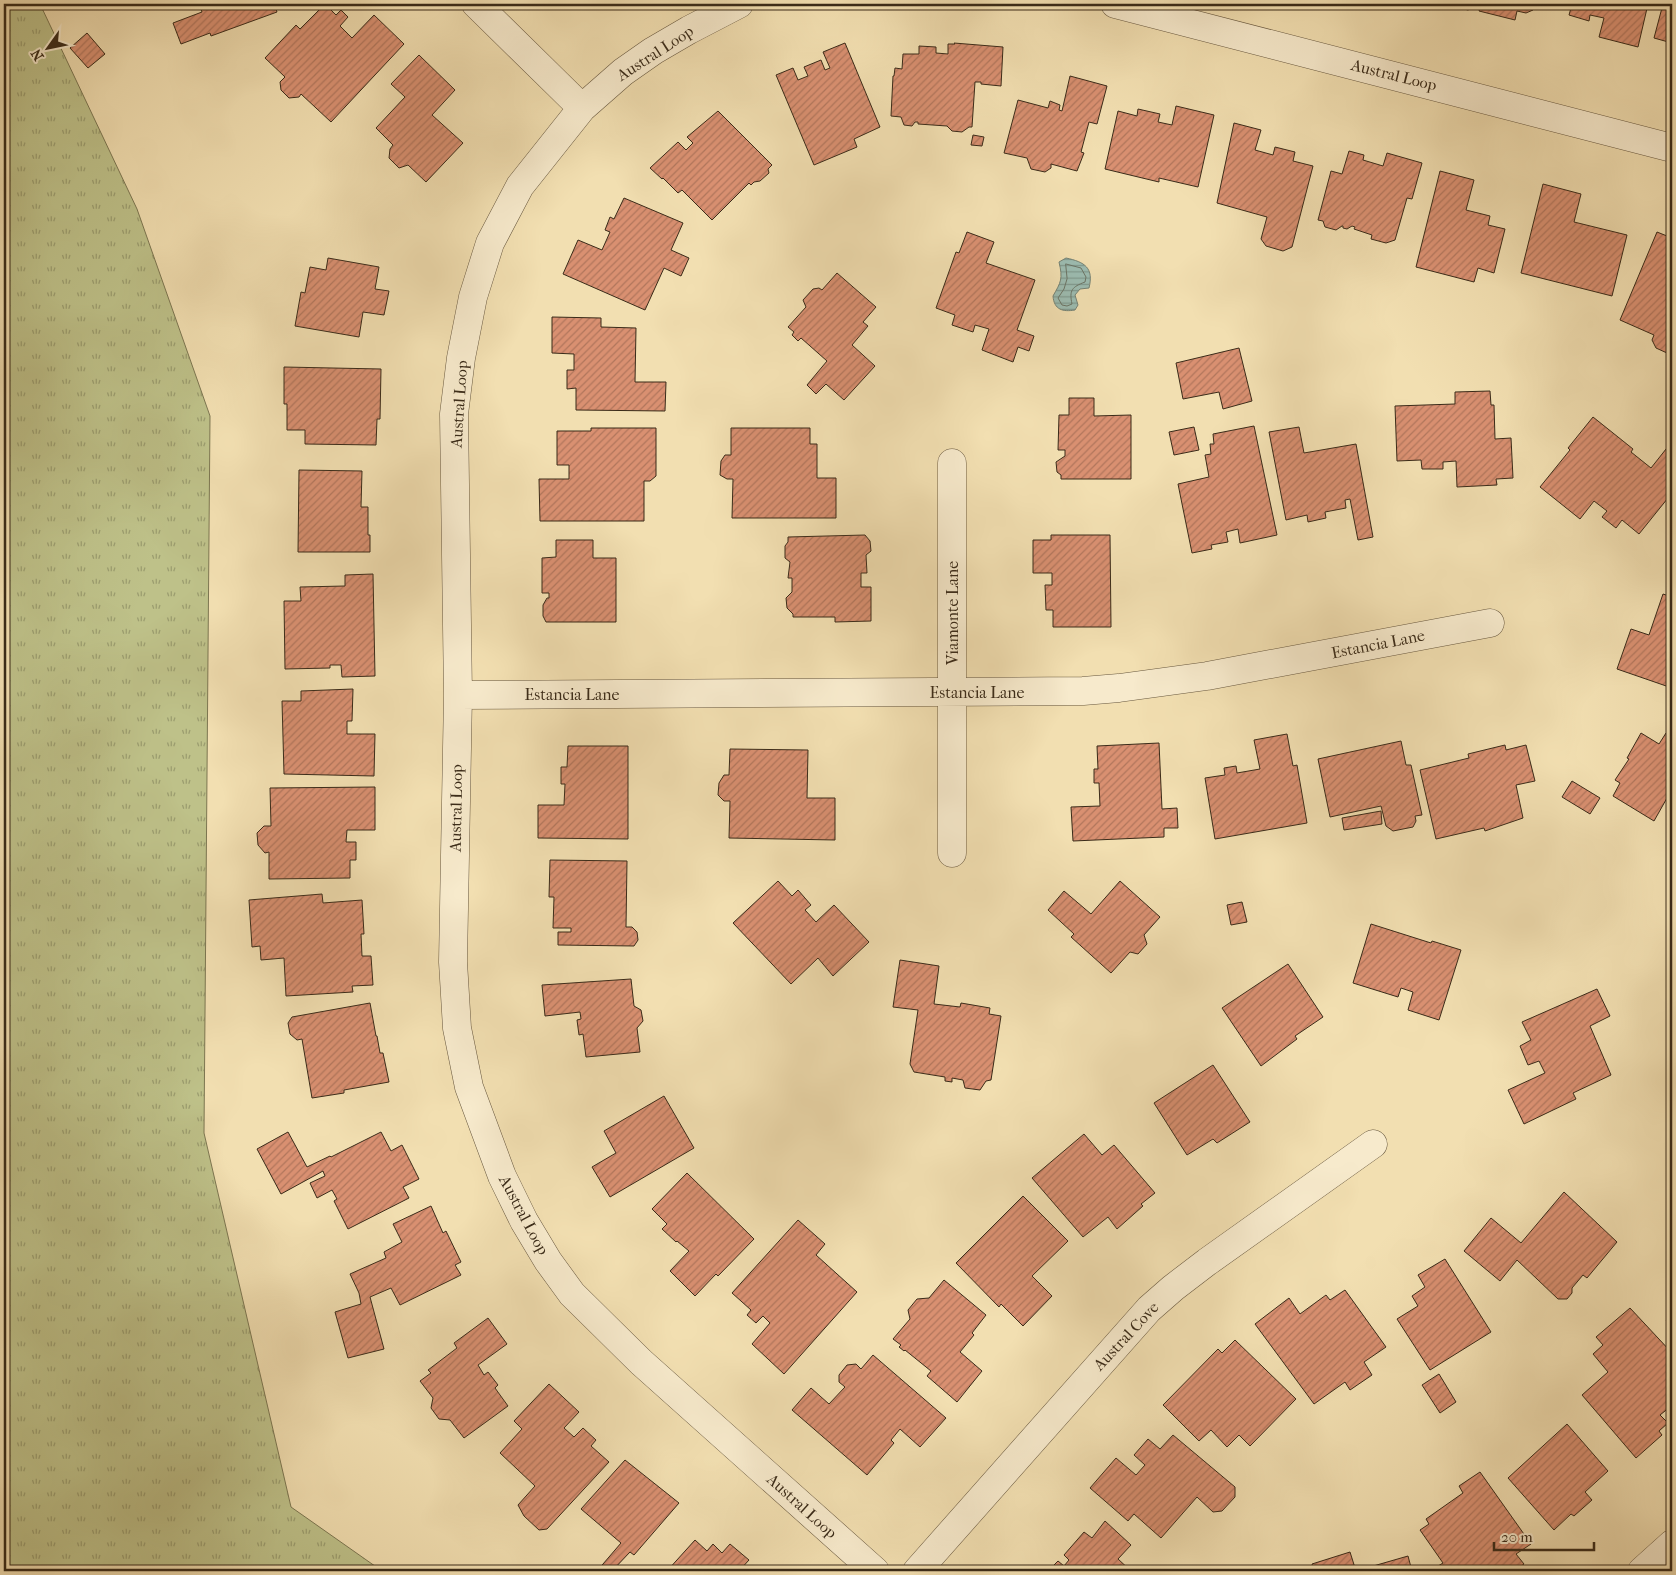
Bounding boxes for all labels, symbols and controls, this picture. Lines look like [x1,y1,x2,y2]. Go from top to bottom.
street label: Austral Loop [612,21,697,85]
north arrow [22,22,72,72]
text: N [27,45,48,64]
street label: Austral Loop [1348,55,1439,95]
street label: Austral Loop [446,359,472,449]
street label: Viamonte Lane [943,561,962,666]
street label: Estancia Lane [1330,626,1426,662]
street label: Estancia Lane [930,683,1024,702]
street label: Estancia Lane [525,685,619,704]
street label: Austral Loop [446,764,466,853]
street label: Austral Loop [495,1171,553,1258]
street label: Austral Cove [1089,1298,1163,1375]
street label: Austral Loop [762,1469,841,1543]
scale bar [1494,1520,1594,1552]
text: 20 m [1501,1528,1533,1546]

